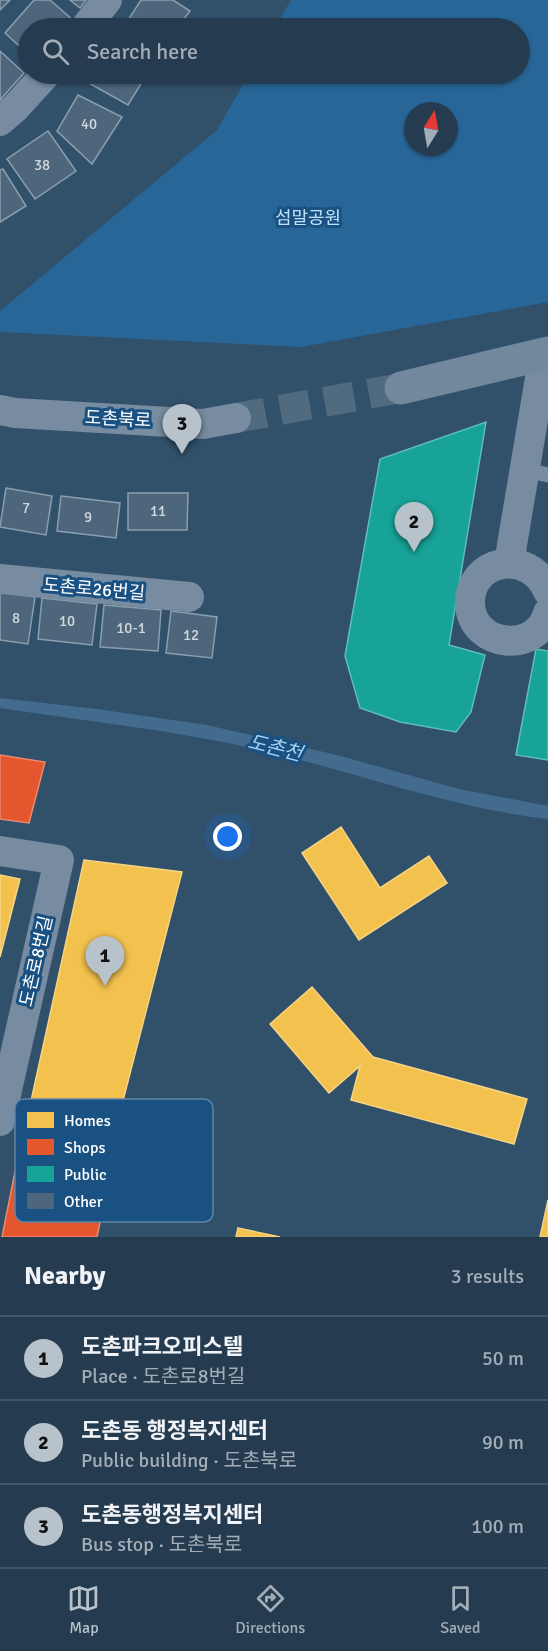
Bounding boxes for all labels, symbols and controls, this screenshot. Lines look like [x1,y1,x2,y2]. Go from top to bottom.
search box [18,18,530,84]
icon: search [39,35,72,68]
text: Search here [87,38,198,65]
north arrow [404,102,458,156]
house number: 40 [81,115,97,133]
house number: 38 [34,156,50,174]
park label: 섬말공원 [275,207,341,229]
pin: 3 [162,404,201,454]
street label: 도촌북로 [84,406,152,432]
house number: 7 [22,499,30,517]
house number: 11 [150,502,166,520]
pin: 2 [394,502,434,552]
house number: 9 [84,508,92,526]
street label: 도촌로26번길 [42,574,146,604]
house number: 8 [12,609,20,627]
house number: 10 [59,612,75,630]
house number: 10-1 [116,619,146,637]
house number: 12 [183,626,199,644]
water label: 도촌천 [245,729,307,767]
your location [213,822,242,851]
street label: 도촌로8번길 [15,913,57,1009]
pin: 1 [86,936,124,986]
legend [15,1099,213,1222]
text: Homes [64,1111,111,1131]
text: Shops [64,1138,105,1158]
text: Public [64,1165,107,1185]
text: Other [64,1192,103,1212]
text: Nearby [24,1260,105,1292]
text: 3 results [451,1264,524,1289]
text: 도촌파크오피스텔 [81,1333,243,1360]
text: 1 [38,1346,49,1371]
text: 50 m [482,1346,524,1371]
text: Place · 도촌로8번길 [81,1364,245,1389]
text: 도촌동 행정복지센터 [81,1417,268,1444]
text: 2 [38,1430,49,1455]
text: 90 m [482,1430,524,1455]
text: Public building · 도촌북로 [81,1448,297,1473]
text: 도촌동행정복지센터 [81,1501,263,1528]
text: 3 [38,1514,49,1539]
text: 100 m [471,1514,524,1539]
text: Bus stop · 도촌북로 [81,1532,242,1557]
tab: Map [67,1582,100,1638]
tab: Directions [235,1582,305,1638]
tab: Saved [440,1582,481,1638]

